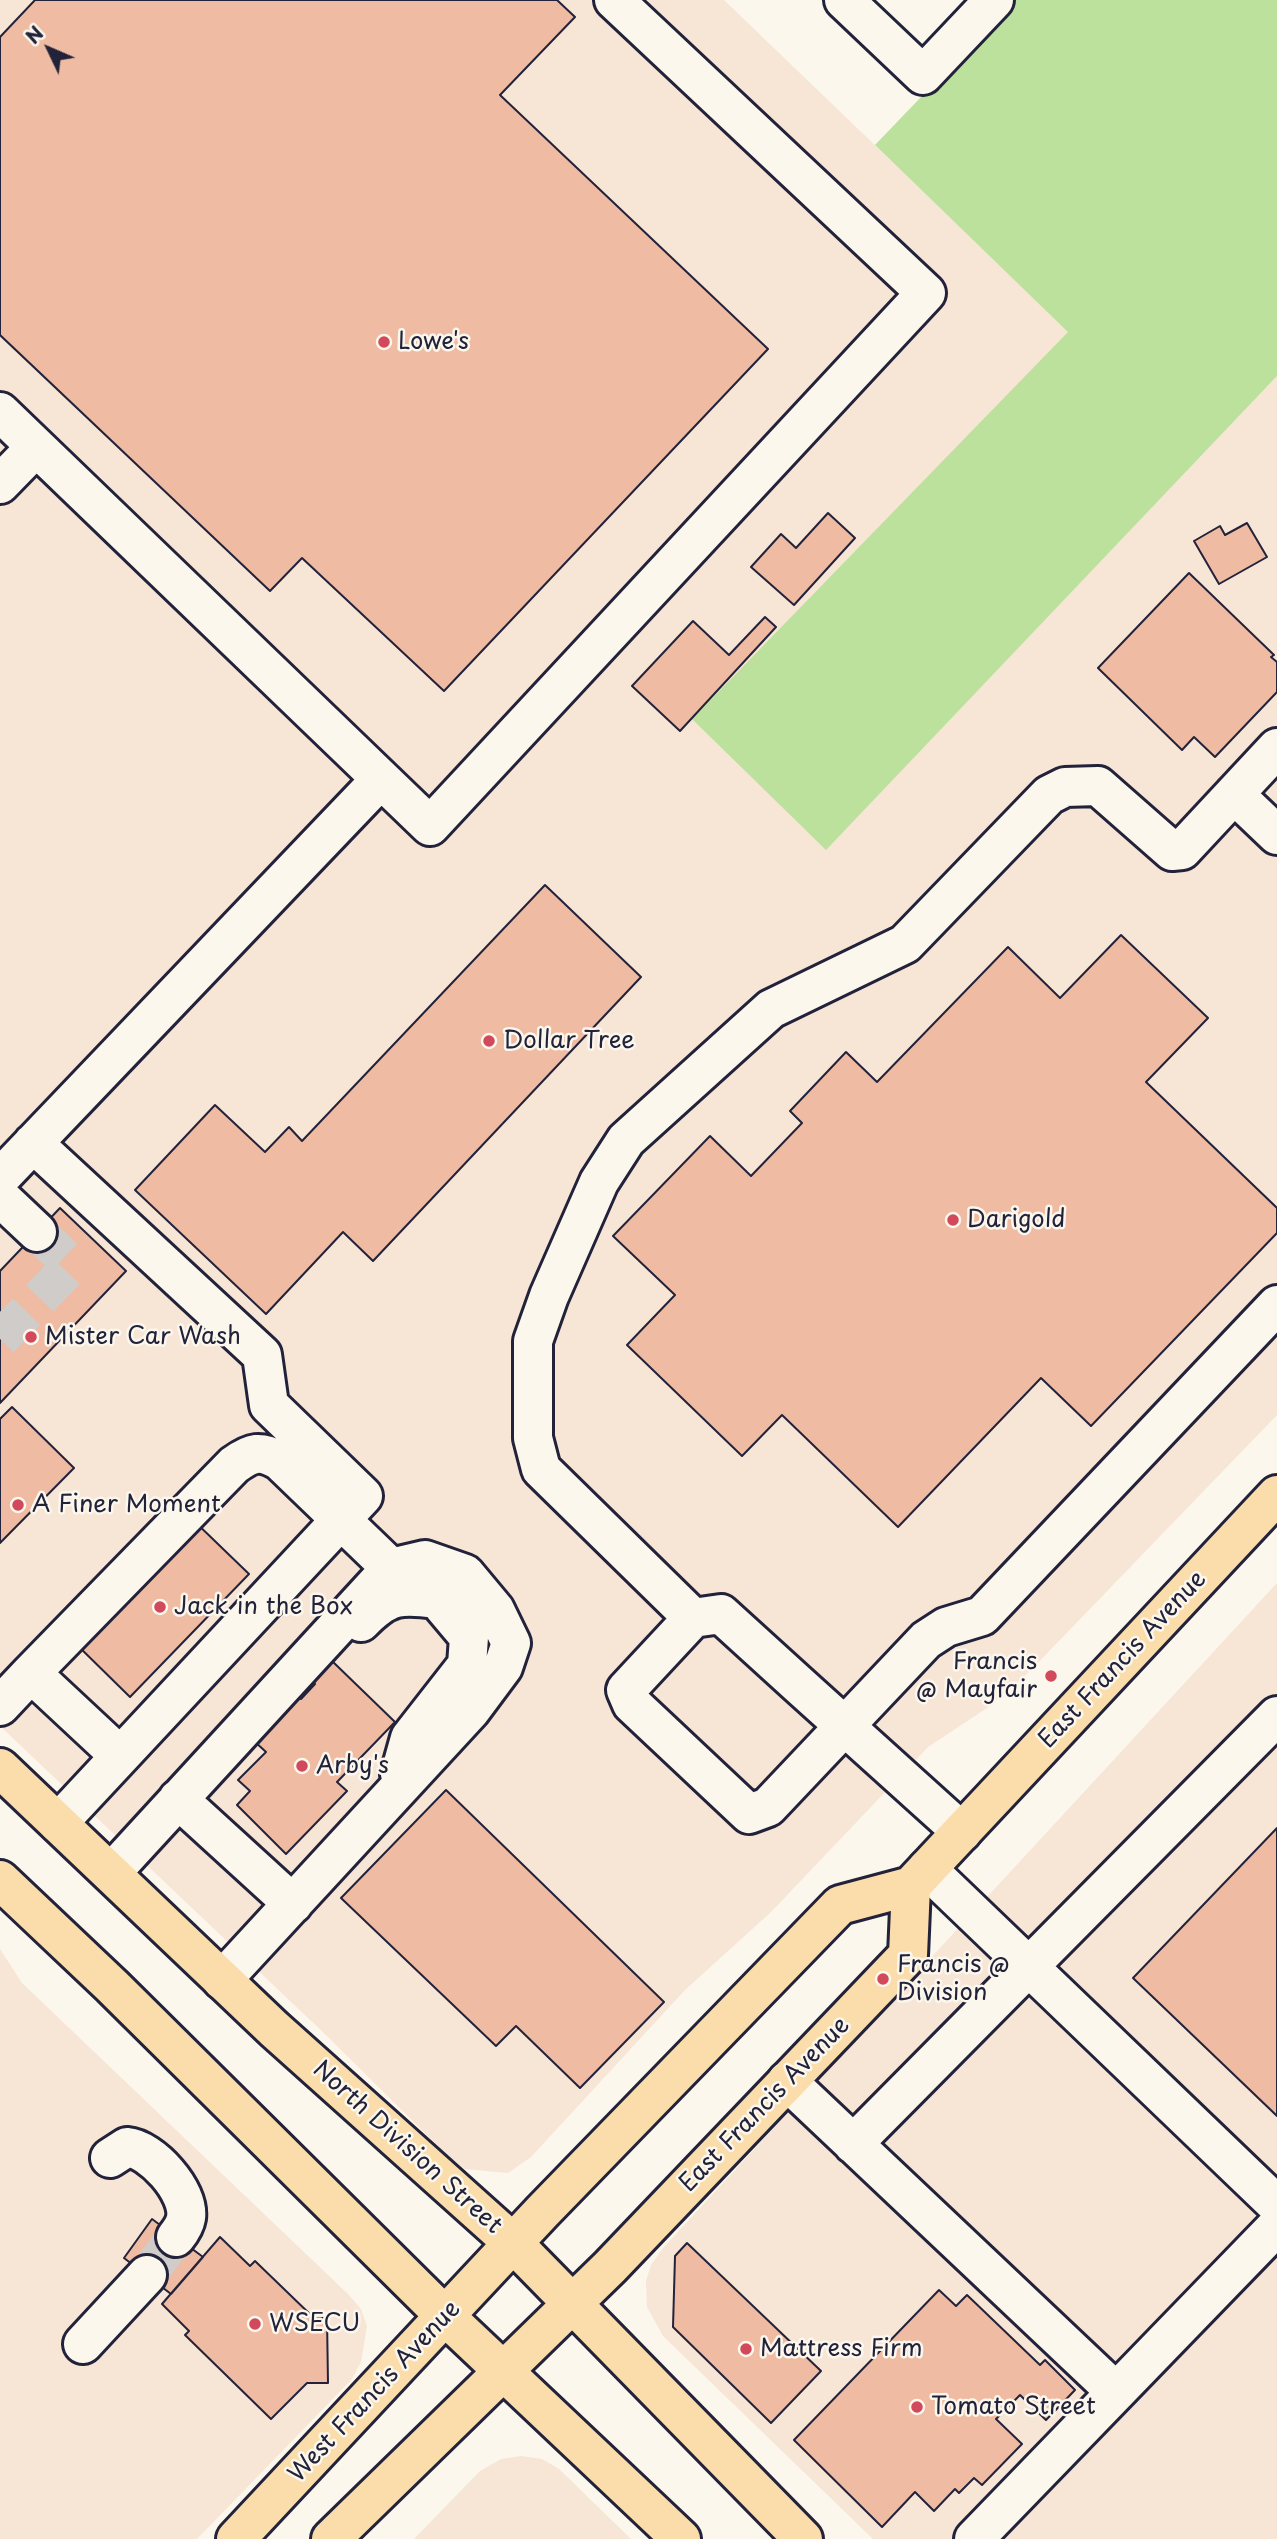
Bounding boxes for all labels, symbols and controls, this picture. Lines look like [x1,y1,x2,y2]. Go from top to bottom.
north arrow [14,14,84,84]
text: N [19,19,49,50]
place label: Lowe's [398,328,469,356]
marker: Lowe's [376,334,392,350]
place label: Dollar Tree [503,1027,635,1055]
marker: Dollar Tree [481,1033,497,1049]
place label: Darigold [967,1206,1065,1234]
marker: Darigold [945,1212,961,1228]
place label: Mister Car Wash [45,1323,241,1351]
marker: Mister Car Wash [23,1329,39,1345]
place label: A Finer Moment [32,1491,221,1519]
marker: A Finer Moment [10,1497,26,1513]
street label: East Francis Avenue [1033,1565,1213,1755]
place label: Jack in the Box [174,1593,353,1621]
marker: Jack in the Box [152,1599,168,1615]
place label: Francis @ Mayfair [916,1648,1037,1704]
marker: Francis @ Mayfair [1043,1668,1059,1684]
place label: Arby's [316,1752,389,1780]
marker: Arby's [294,1758,310,1774]
place label: Francis @ Division [897,1951,1010,2007]
marker: Francis @ Division [875,1971,891,1987]
street label: East Francis Avenue [674,2012,856,2198]
street label: North Division Street [307,2056,507,2240]
street label: West Francis Avenue [283,2295,467,2489]
place label: WSECU [269,2310,360,2338]
marker: WSECU [247,2316,263,2332]
place label: Mattress Firm [760,2335,922,2363]
marker: Mattress Firm [738,2341,754,2357]
place label: Tomato Street [931,2393,1096,2421]
marker: Tomato Street [909,2399,925,2415]

